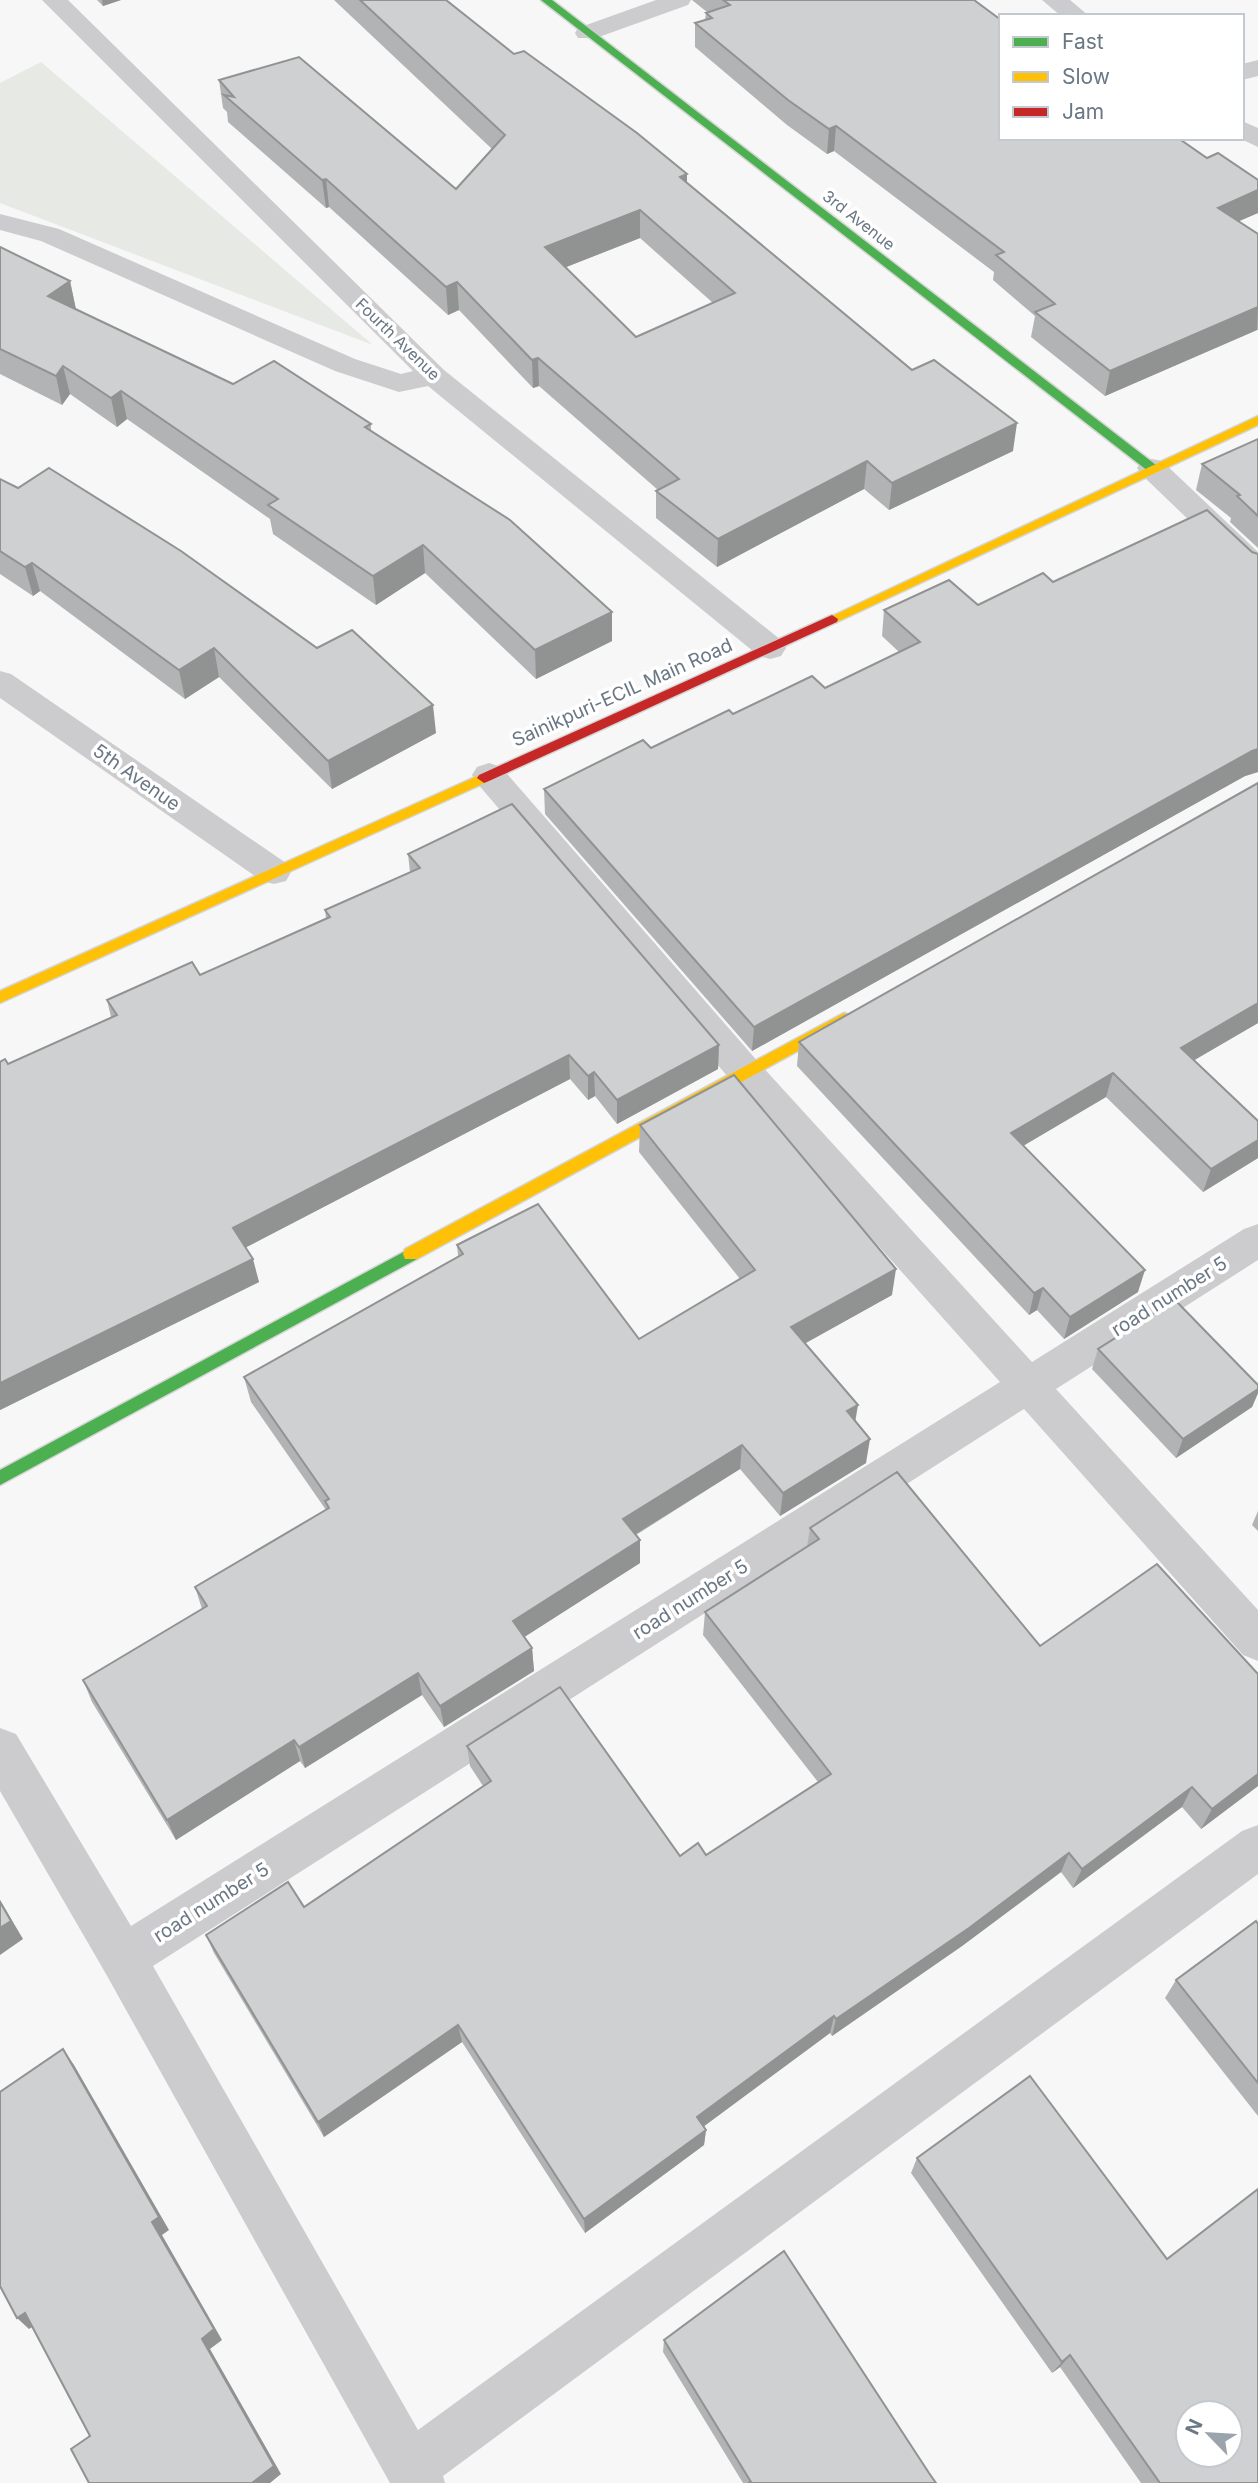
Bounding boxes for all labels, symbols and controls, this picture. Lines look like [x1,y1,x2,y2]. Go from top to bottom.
legend [999,14,1244,140]
text: Fast [1062,29,1104,54]
text: Slow [1062,64,1110,89]
text: Jam [1062,99,1104,124]
street label: 3rd Avenue [819,186,899,254]
street label: Fourth Avenue [352,294,444,384]
street label: Sainikpuri-ECIL Main Road [508,633,736,752]
street label: 5th Avenue [89,739,185,816]
street label: road number 5 [1107,1252,1231,1341]
street label: road number 5 [628,1555,752,1644]
street label: road number 5 [149,1858,273,1947]
north arrow [1174,2399,1244,2469]
text: N [1181,2416,1208,2438]

